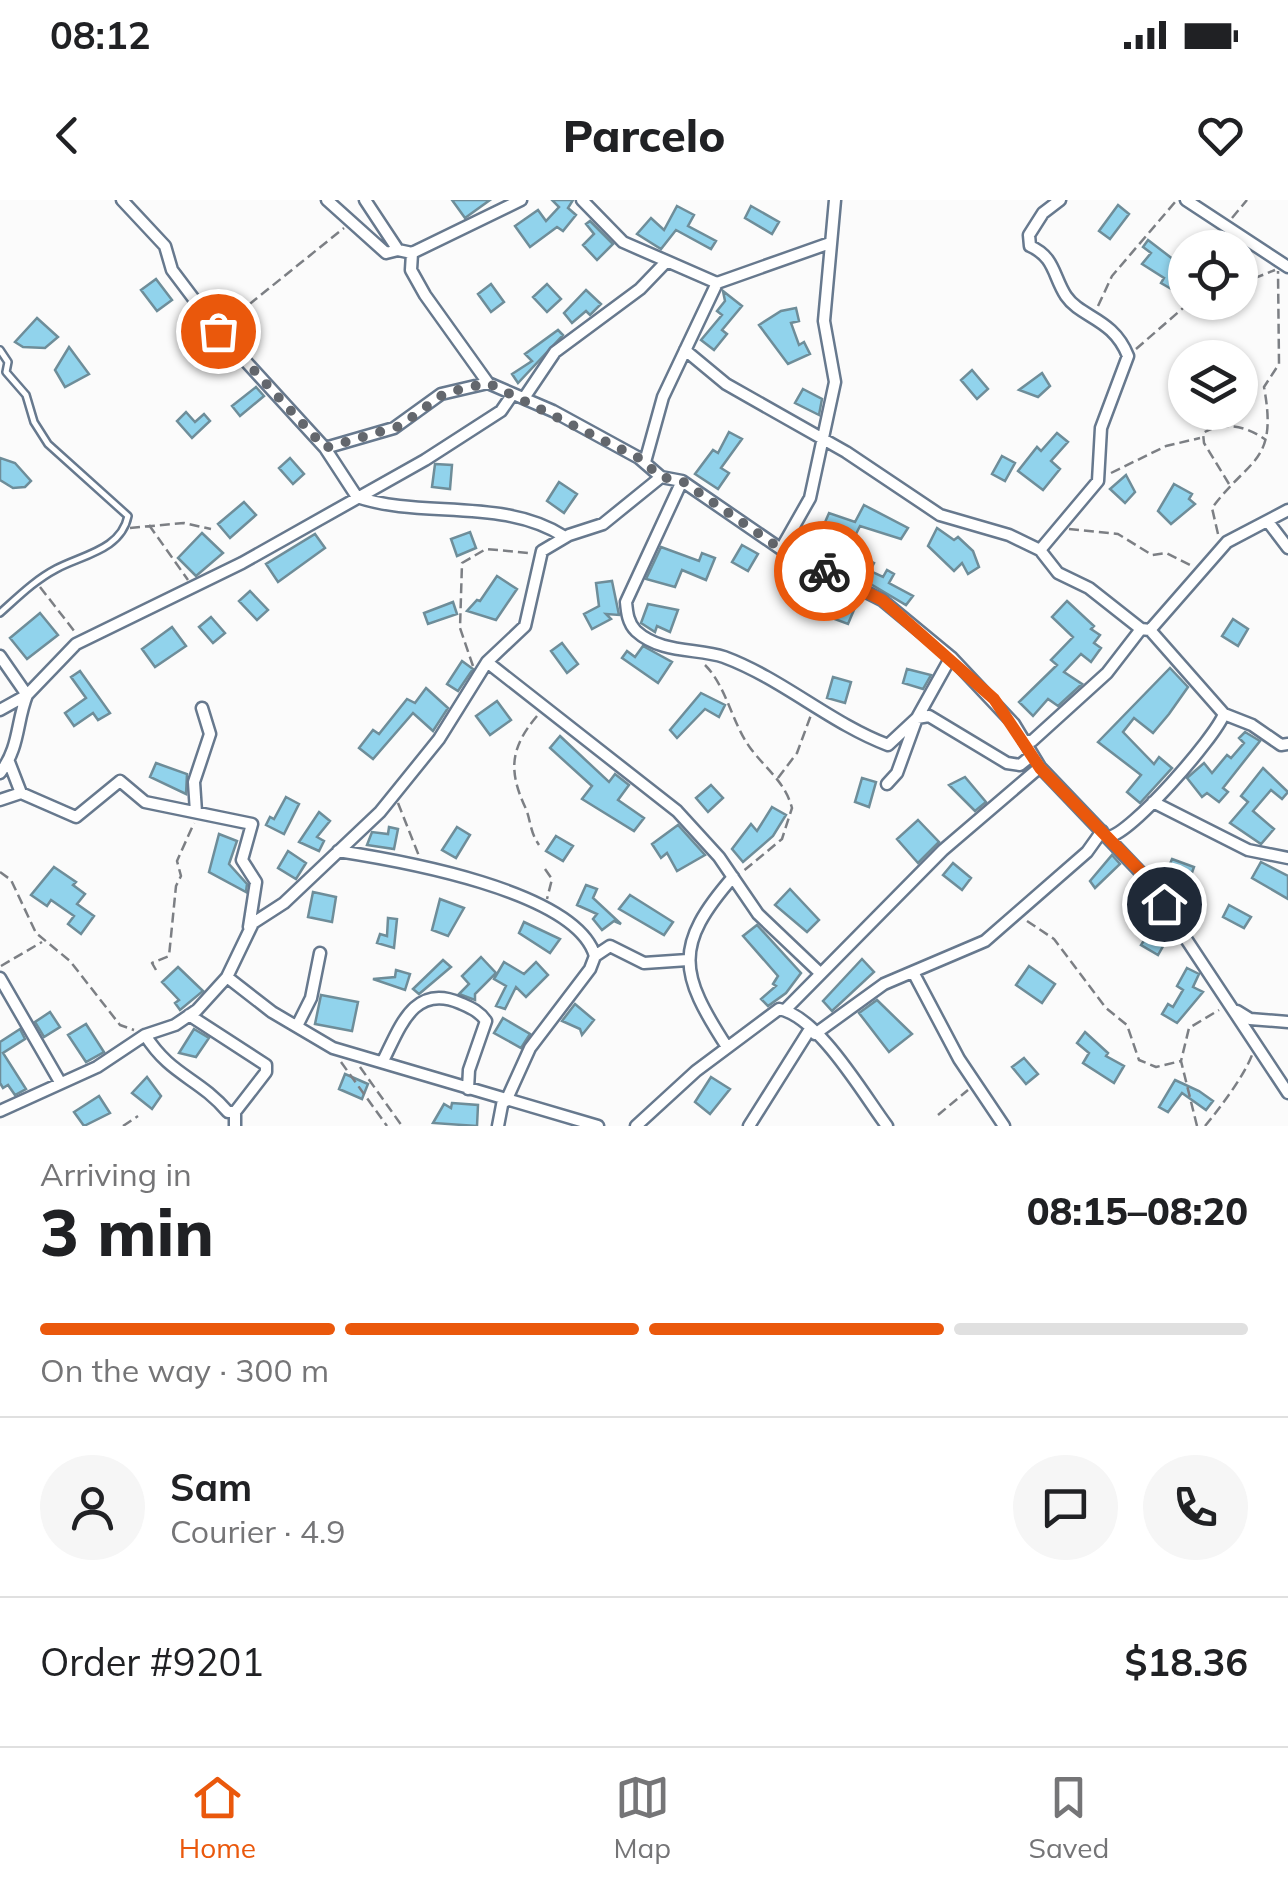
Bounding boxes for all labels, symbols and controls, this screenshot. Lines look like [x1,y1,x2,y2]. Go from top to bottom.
text: 08:12 [50,11,151,59]
text: Parcelo [563,107,725,163]
icon: back [40,108,95,163]
icon: heart [1193,108,1248,163]
map controls [1168,230,1258,430]
button: locate [1168,230,1258,320]
pin [176,289,261,374]
icon: bag [191,304,246,359]
button: layers [1168,340,1258,430]
courier [774,521,874,621]
icon: bike [797,544,852,599]
pin [1122,862,1207,947]
icon: home [1137,877,1192,932]
text: Arriving in [40,1154,192,1194]
text: 08:15–08:20 [1027,1187,1248,1235]
text: 3 min [40,1191,214,1272]
text: On the way · 300 m [40,1350,329,1390]
button: person [40,1455,145,1560]
button: chat [1013,1455,1118,1560]
button: phone [1143,1455,1248,1560]
text: Sam [170,1463,252,1511]
text: Courier · 4.9 [170,1511,346,1551]
text: Order #9201 [40,1638,264,1686]
text: $18.36 [1125,1638,1248,1686]
tab: Home [179,1770,256,1865]
tab: Map [613,1770,671,1865]
tab: Saved [1028,1770,1109,1865]

